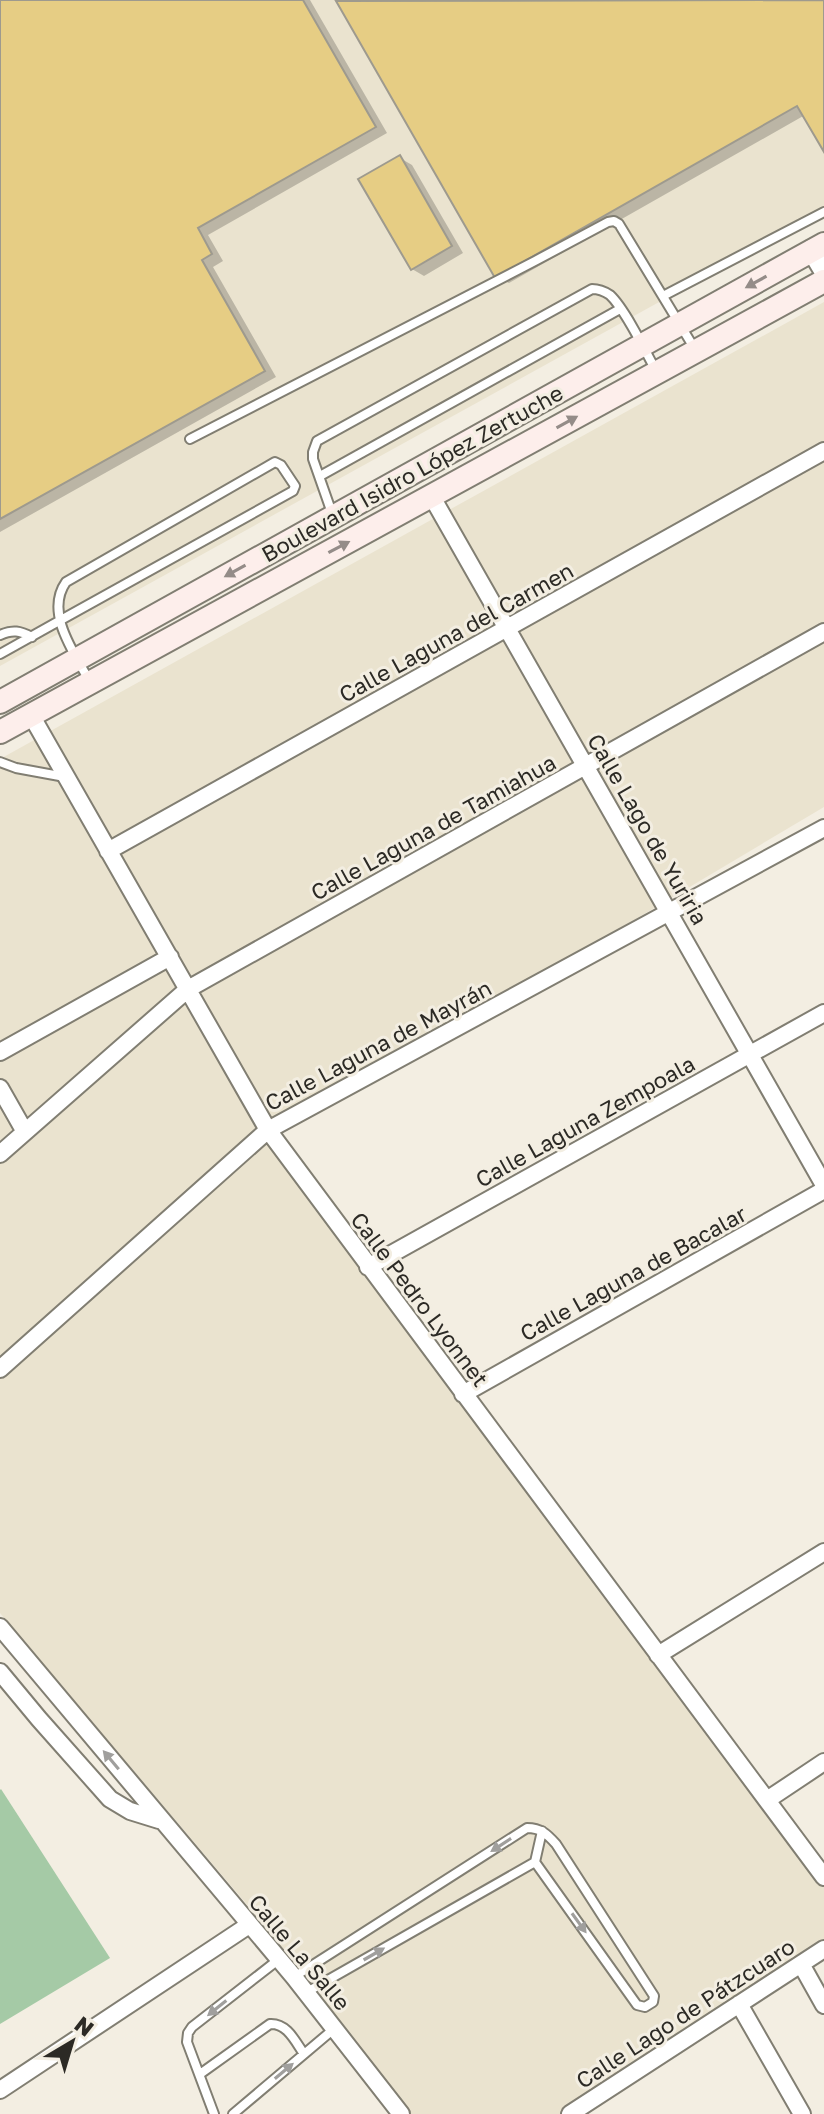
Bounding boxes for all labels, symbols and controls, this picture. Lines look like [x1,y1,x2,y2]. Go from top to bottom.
one-way arrow [745,275,767,289]
street label: Boulevard Isidro López Zertuche [257,379,567,567]
one-way arrow [556,416,578,430]
one-way arrow [328,540,350,554]
street label: Calle Laguna del Carmen [334,556,578,708]
one-way arrow [224,564,246,578]
street label: Calle Lago de Yuriria [582,729,714,929]
street label: Calle Laguna de Tamiahua [306,748,560,906]
street label: Calle Laguna de Mayrán [260,974,496,1116]
street label: Calle Laguna Zempoala [471,1049,699,1193]
street label: Calle Laguna de Bacalar [515,1199,751,1346]
street label: Calle Pedro Lyonnet [346,1206,494,1392]
one-way arrow [103,1751,120,1771]
one-way arrow [490,1838,511,1853]
street label: Calle La Salle [244,1888,356,2016]
one-way arrow [571,1912,586,1933]
street label: Calle Lago de Pátzcuaro [571,1932,799,2094]
one-way arrow [363,1947,385,1961]
one-way arrow [207,1999,227,2016]
north arrow [32,2002,112,2082]
text: N [70,2010,100,2042]
one-way arrow [273,2063,293,2080]

